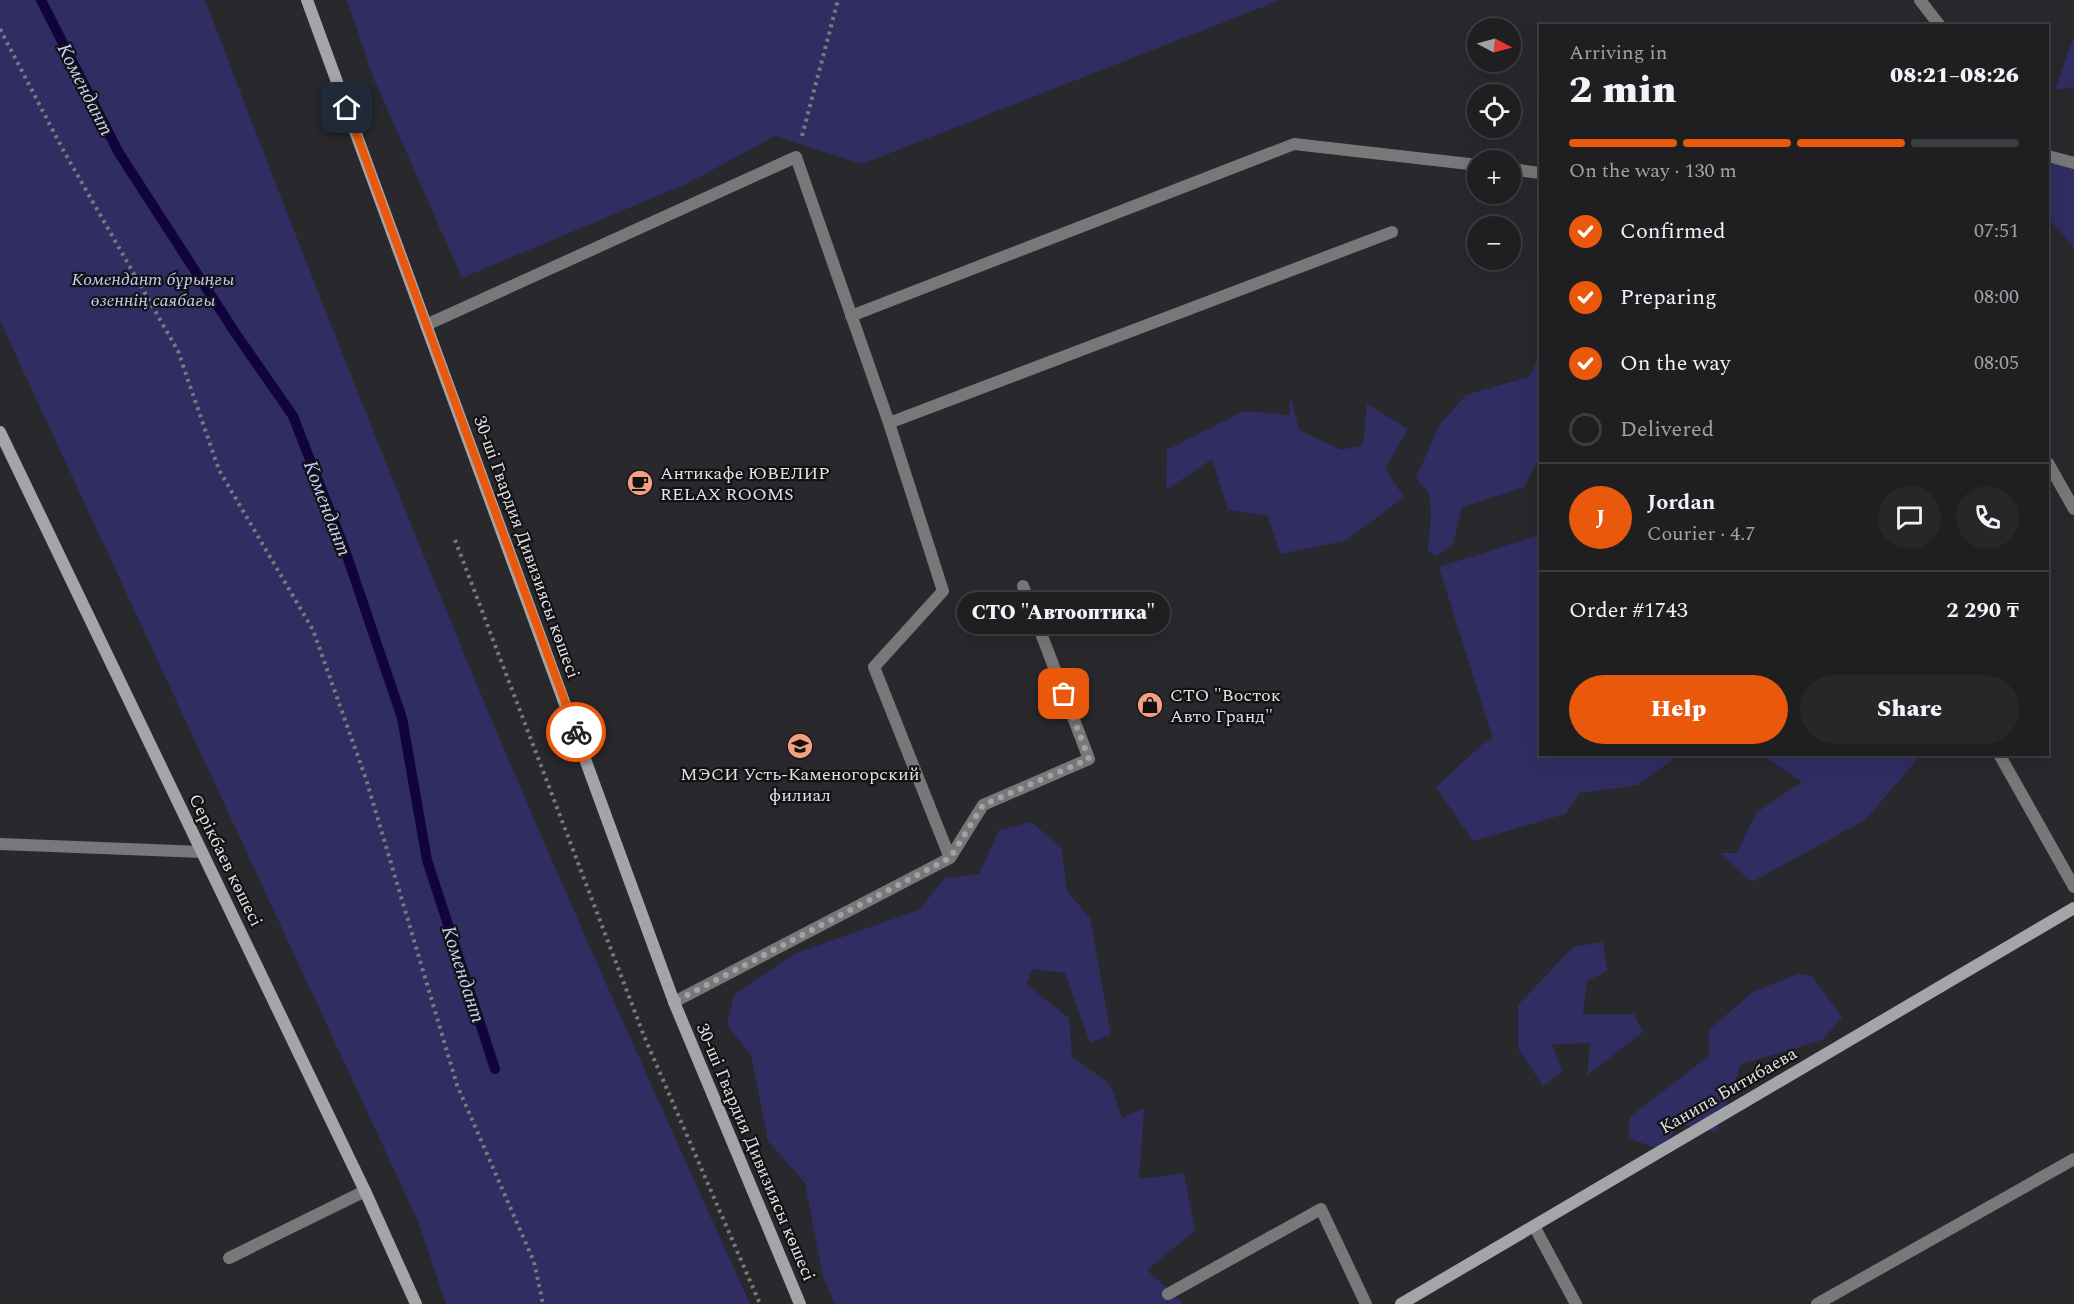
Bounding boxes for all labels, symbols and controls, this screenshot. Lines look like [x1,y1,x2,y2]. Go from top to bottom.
north arrow [1467,18,1521,72]
map controls [1467,18,1521,270]
water label: Комендант [49,38,122,142]
text: Arriving in [1569,38,1667,68]
text: 08:21–08:26 [1890,59,2019,92]
text: 2 min [1569,61,1677,120]
pin [321,82,372,133]
button: locate [1467,84,1521,138]
icon: home [330,91,363,124]
button: + [1467,150,1521,204]
text: On the way · 130 m [1569,156,1737,186]
icon: check [1569,215,1602,248]
text: Confirmed [1620,215,1726,248]
button: − [1467,216,1521,270]
text: 07:51 [1974,216,2019,246]
park label: Комендант бұрыңғы өзеннің саябағы [72,266,234,314]
icon: check [1569,281,1602,314]
text: Preparing [1620,281,1717,314]
text: 08:00 [1974,282,2019,312]
icon: check [1569,347,1602,380]
text: On the way [1620,347,1731,380]
text: 08:05 [1974,348,2019,378]
street label: 30-ші Гвардия Дивизиясы көшесі [466,412,587,682]
text: Delivered [1620,413,1714,446]
water label: Комендант [295,456,359,561]
place label: Антикафе ЮВЕЛИР RELAX ROOMS [660,460,830,508]
cafe icon: Антикафе ЮВЕЛИР RELAX ROOMS [625,468,655,498]
text: Jordan [1647,486,1715,519]
button: chat [1878,486,1941,549]
button: phone [1956,486,2019,549]
text: J [1596,501,1605,534]
text: Courier · 4.7 [1647,519,1755,549]
callout: СТО "Автооптика" [958,592,1170,634]
text: Order #1743 [1569,594,1688,627]
text: 2 290 ₸ [1946,594,2019,627]
text: СТО "Автооптика" [972,598,1155,628]
pin [1038,668,1089,719]
button: Help [1569,675,1788,744]
button: Share [1800,675,2019,744]
icon: bag [1047,677,1080,710]
place label: СТО "Восток Авто Гранд" [1170,682,1281,730]
shop icon: СТО "Восток Авто Гранд" [1135,690,1165,720]
courier [546,702,606,762]
icon: bike [560,716,593,749]
school or university icon: МЭСИ Усть-Каменогорский филиал [785,731,815,761]
place label: МЭСИ Усть-Каменогорский филиал [680,761,920,809]
street label: Серікбаев көшесі [182,789,269,931]
water label: Комендант [433,922,493,1027]
street label: 30-ші Гвардия Дивизиясы көшесі [689,1019,822,1285]
street label: Канипа Битибаева [1654,1040,1802,1141]

